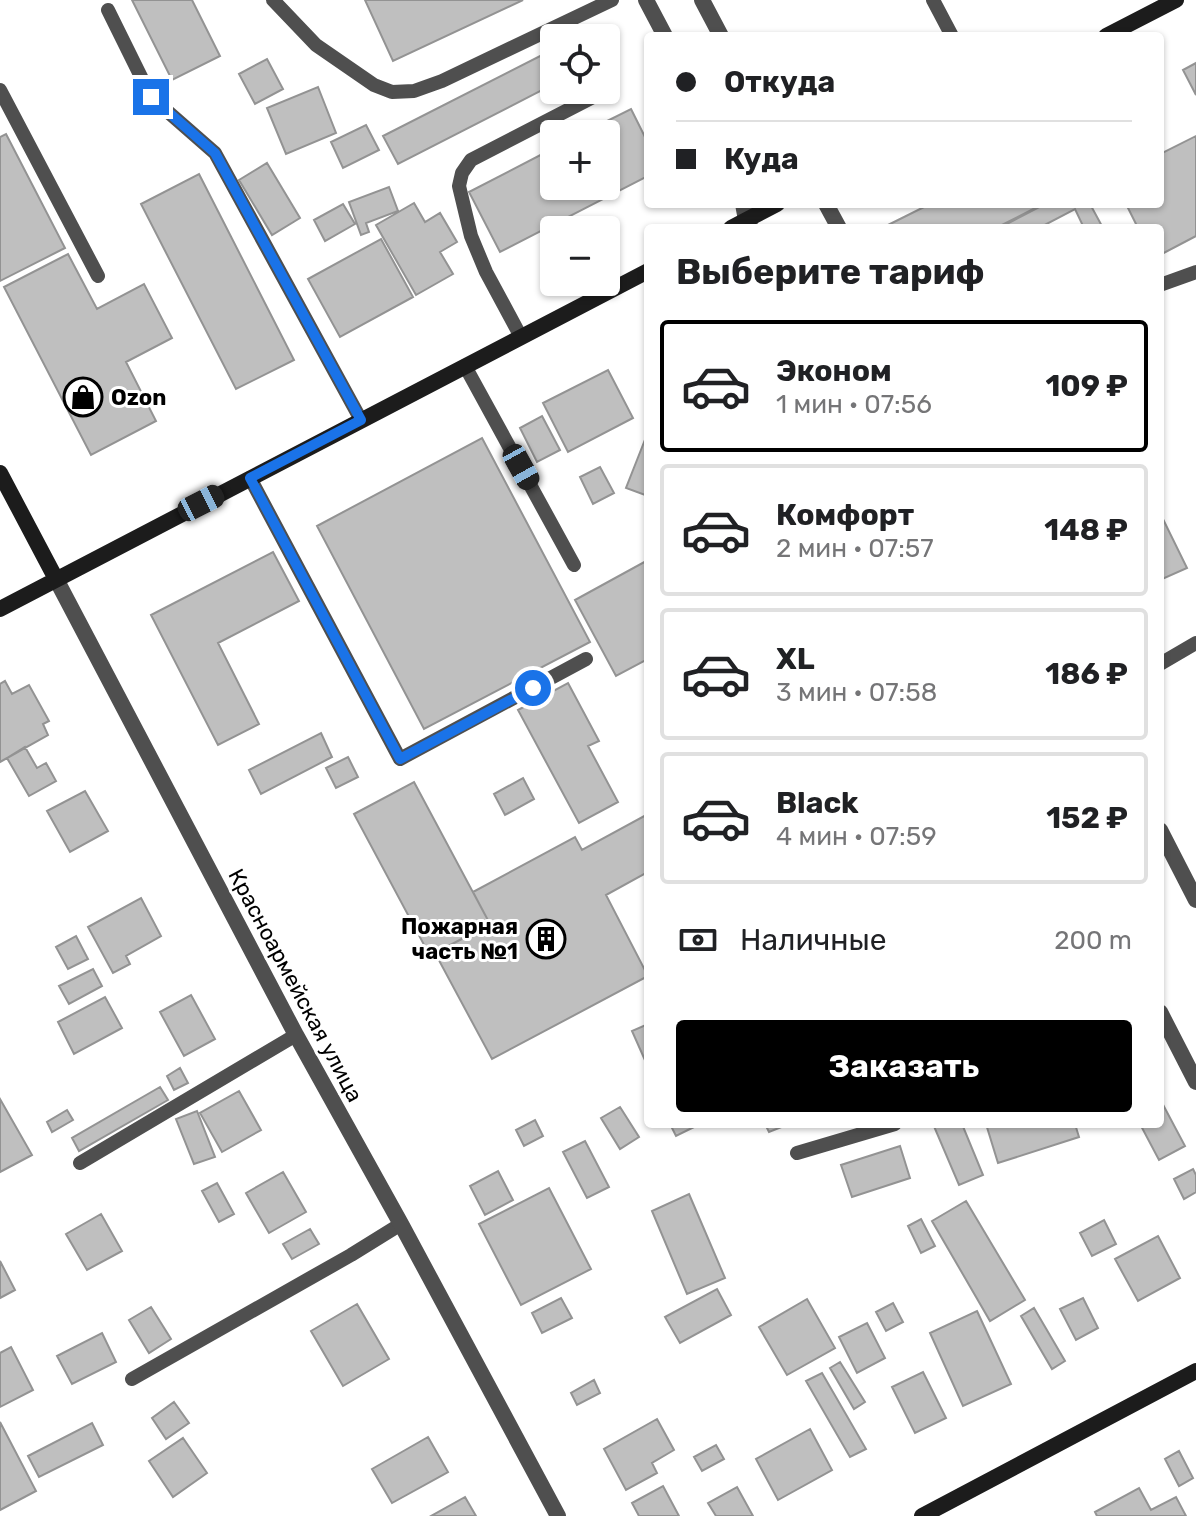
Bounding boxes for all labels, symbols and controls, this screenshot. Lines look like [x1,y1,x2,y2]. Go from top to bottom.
map controls [540,24,620,296]
button: locate [540,24,620,104]
text: Откуда [724,64,835,100]
route end [133,79,169,115]
button: + [540,120,620,200]
text: Куда [724,141,799,177]
button: − [540,216,620,296]
text: Выберите тариф [676,250,985,293]
icon: car [680,350,752,422]
text: Эконом [776,353,892,389]
text: 109 ₽ [1045,368,1128,404]
shop icon: Ozon [62,376,104,418]
place label: Ozon [111,384,166,411]
text: 1 мин · 07:56 [776,389,932,420]
car [499,440,543,494]
car [174,481,228,525]
icon: car [680,494,752,566]
text: Комфорт [776,497,914,533]
text: 148 ₽ [1044,512,1128,548]
text: 2 мин · 07:57 [776,533,934,564]
icon: car [680,638,752,710]
text: XL [776,641,815,677]
text: 186 ₽ [1045,656,1128,692]
route start [515,670,551,706]
text: 3 мин · 07:58 [776,677,937,708]
icon: car [680,782,752,854]
text: Black [776,785,859,821]
text: 152 ₽ [1046,800,1128,836]
text: 4 мин · 07:59 [776,821,937,852]
street label: Красноармейская улица [223,864,369,1106]
place label: Пожарная часть №1 [401,913,518,965]
building icon: Пожарная часть №1 [525,918,567,960]
icon: cash [676,918,720,962]
text: Наличные [740,922,886,958]
text: 200 m [1054,925,1132,956]
button: Заказать [676,1020,1132,1112]

